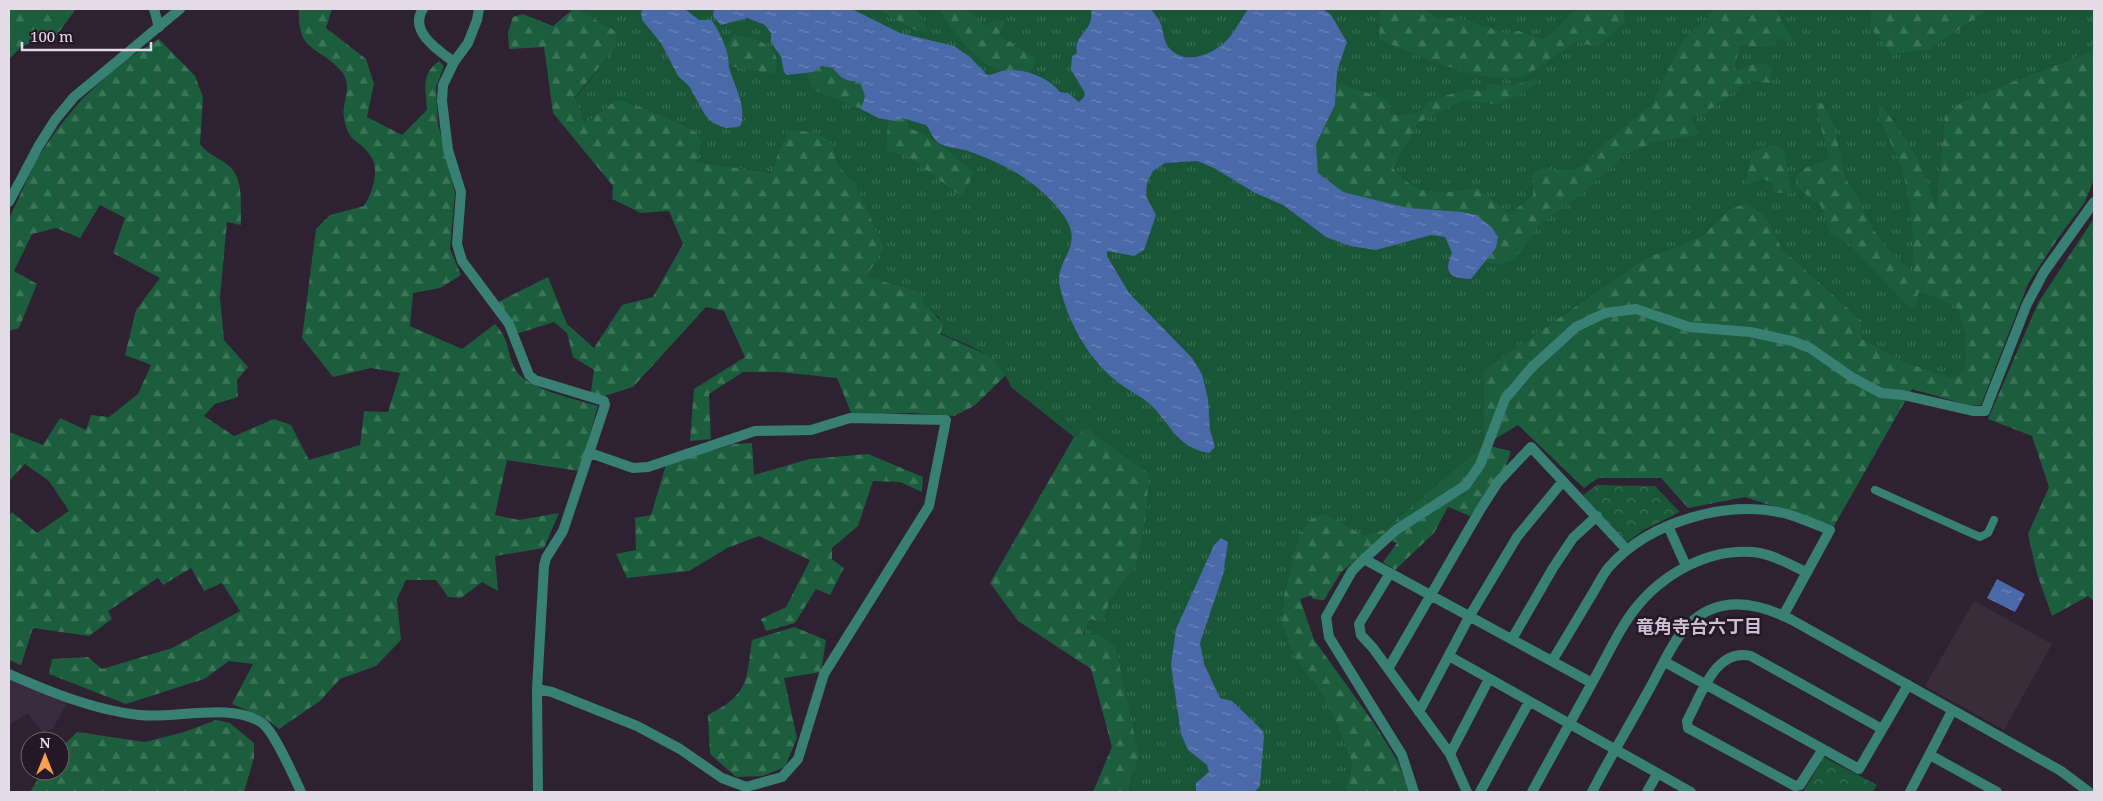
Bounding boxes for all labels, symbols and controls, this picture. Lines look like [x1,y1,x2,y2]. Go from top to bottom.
scale bar [22,20,151,52]
text: 100 m [30,26,73,46]
district label: 竜角寺台六丁目 [1636,614,1762,638]
north arrow [20,731,70,781]
text: N [39,733,51,752]

